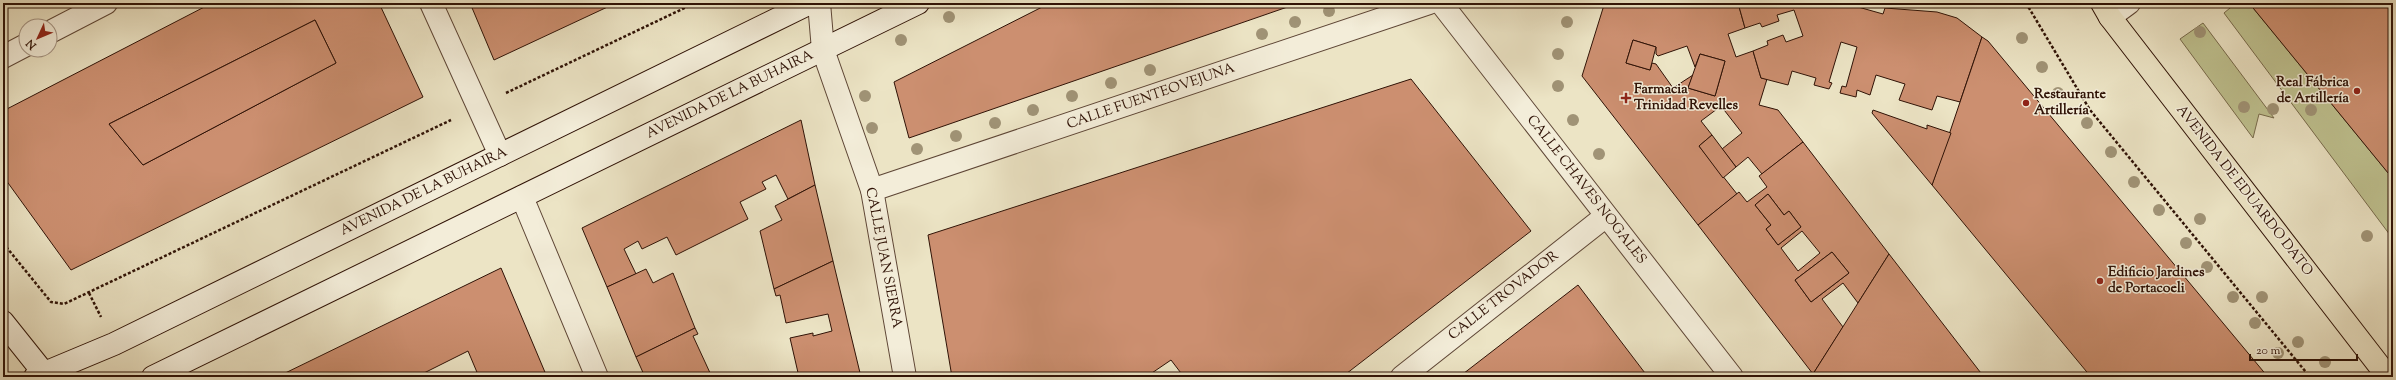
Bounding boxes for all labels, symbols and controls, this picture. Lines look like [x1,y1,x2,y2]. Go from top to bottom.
north arrow [18,18,58,58]
text: N [23,35,41,54]
street label: AVENIDA DE LA BUHAIRA [643,45,817,144]
street label: CALLE FUENTEOVEJUNA [1064,59,1238,135]
place label: Real Fábrica de Artillería [2276,73,2350,109]
place label: Farmacia Trinidad Revelles [1634,80,1739,116]
place label: Restaurante Artillería [2034,85,2106,121]
marker: Real Fábrica de Artillería [2352,86,2362,96]
marker: Farmacia Trinidad Revelles [1621,93,1631,103]
marker: Restaurante Artillería [2021,98,2031,108]
street label: AVENIDA DE EDUARDO DATO [2171,101,2317,281]
street label: CALLE CHAVES NOGALES [1521,111,1651,269]
street label: AVENIDA DE LA BUHAIRA [337,142,511,241]
street label: CALLE JUAN SIERRA [860,186,907,331]
street label: CALLE TROVADOR [1445,246,1563,346]
place label: Edificio Jardines de Portacoeli [2108,263,2205,299]
marker: Edificio Jardines de Portacoeli [2095,276,2105,286]
scale bar [2250,336,2357,362]
text: 20 m [2256,342,2281,360]

